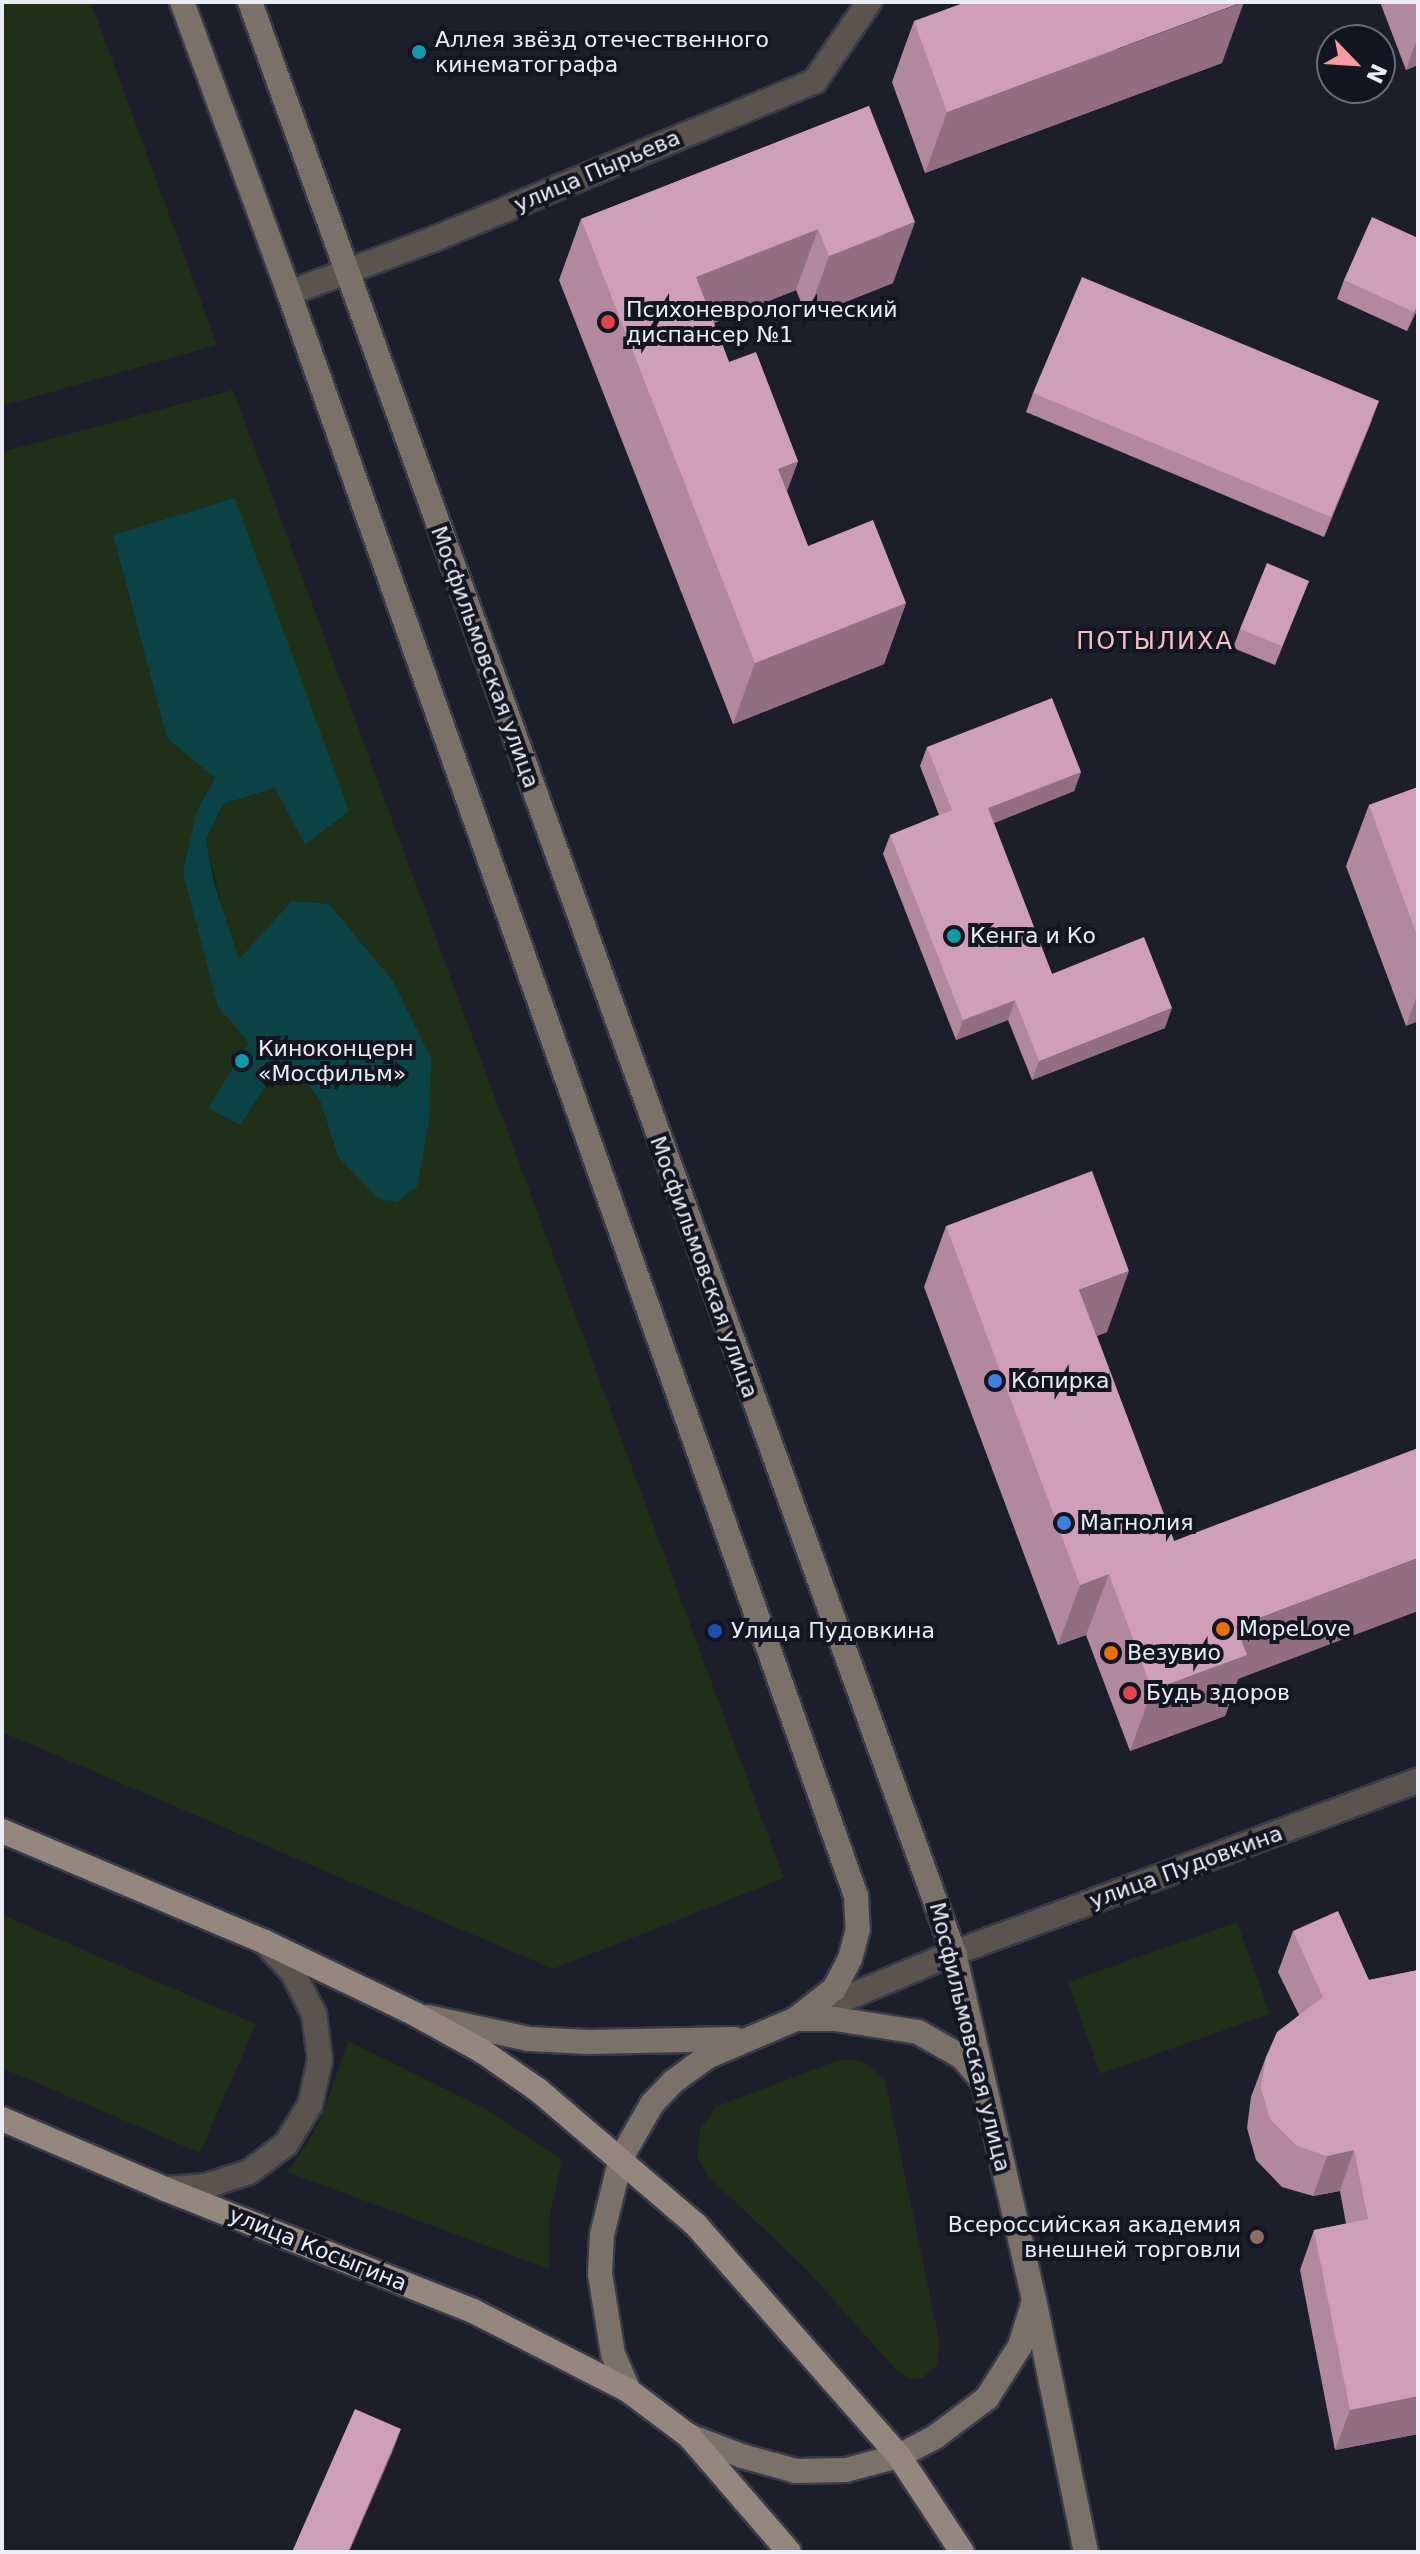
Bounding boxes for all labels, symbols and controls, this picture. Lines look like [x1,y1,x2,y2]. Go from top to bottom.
north arrow [1316,24,1396,104]
place label: Аллея звёзд отечественного кинематографа [435,26,769,78]
marker: Аллея звёзд отечественного кинематографа [410,43,428,61]
text: N [1361,60,1392,87]
street label: улица Пырьева [510,124,684,218]
place label: Психоневрологический диспансер №1 [626,296,898,348]
marker: Психоневрологический диспансер №1 [597,311,619,333]
street label: Мосфильмовская улица [425,523,545,791]
district label: ПОТЫЛИХА [1076,628,1234,656]
place label: Кенга и Ко [970,923,1096,949]
marker: Кенга и Ко [945,927,963,945]
place label: Киноконцерн «Мосфильм» [258,1035,414,1086]
marker: Киноконцерн «Мосфильм» [233,1052,251,1070]
street label: Мосфильмовская улица [644,1133,764,1401]
place label: Копирка [1011,1368,1109,1394]
marker: Копирка [986,1372,1004,1390]
place label: Магнолия [1080,1510,1193,1536]
marker: Магнолия [1055,1514,1073,1532]
place label: МореLove [1239,1616,1351,1642]
place label: Улица Пудовкина [731,1618,935,1644]
marker: МореLove [1214,1620,1232,1638]
marker: Улица Пудовкина [706,1622,724,1640]
place label: Везувио [1127,1640,1221,1666]
marker: Везувио [1102,1644,1120,1662]
place label: Будь здоров [1146,1680,1290,1706]
marker: Будь здоров [1121,1684,1139,1702]
street label: улица Пудовкина [1086,1820,1286,1914]
street label: Мосфильмовская улица [924,1900,1016,2174]
street label: улица Косыгина [225,2201,411,2297]
place label: Всероссийская академия внешней торговли [948,2211,1241,2262]
marker: Всероссийская академия внешней торговли [1248,2228,1266,2246]

